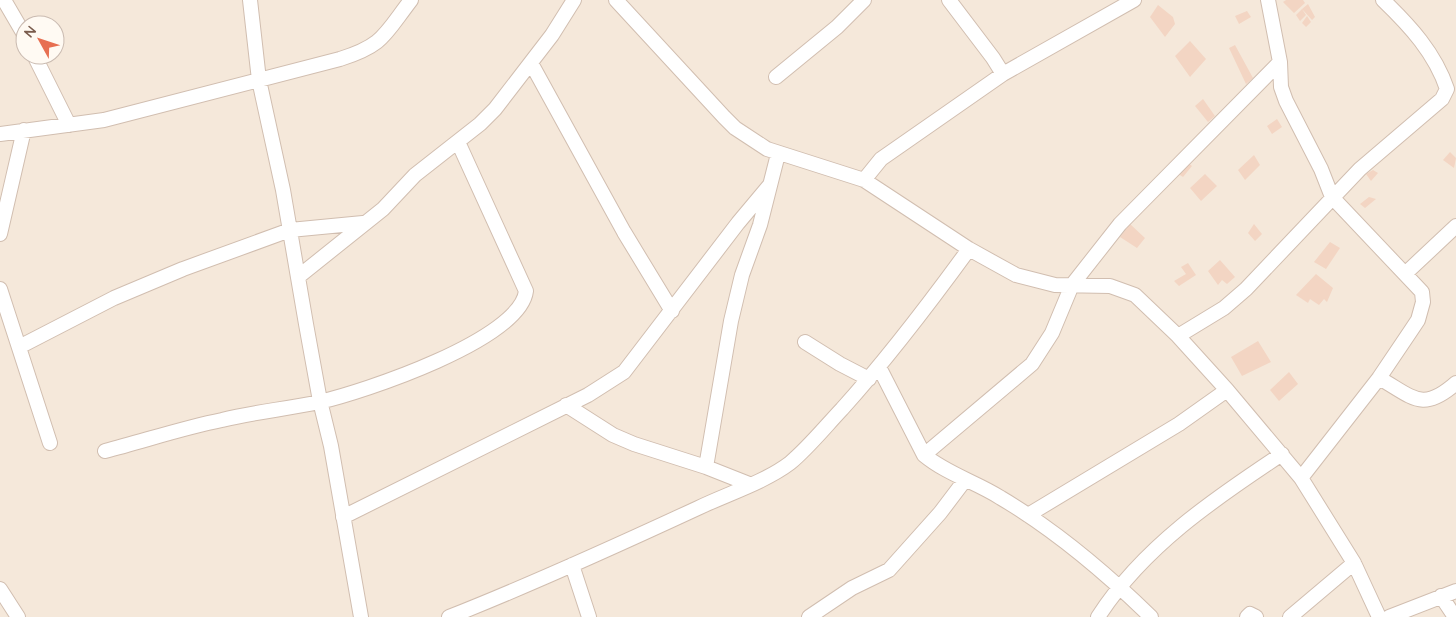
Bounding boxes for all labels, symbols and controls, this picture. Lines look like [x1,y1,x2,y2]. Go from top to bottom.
north arrow [15,15,65,65]
text: N [20,22,40,41]

